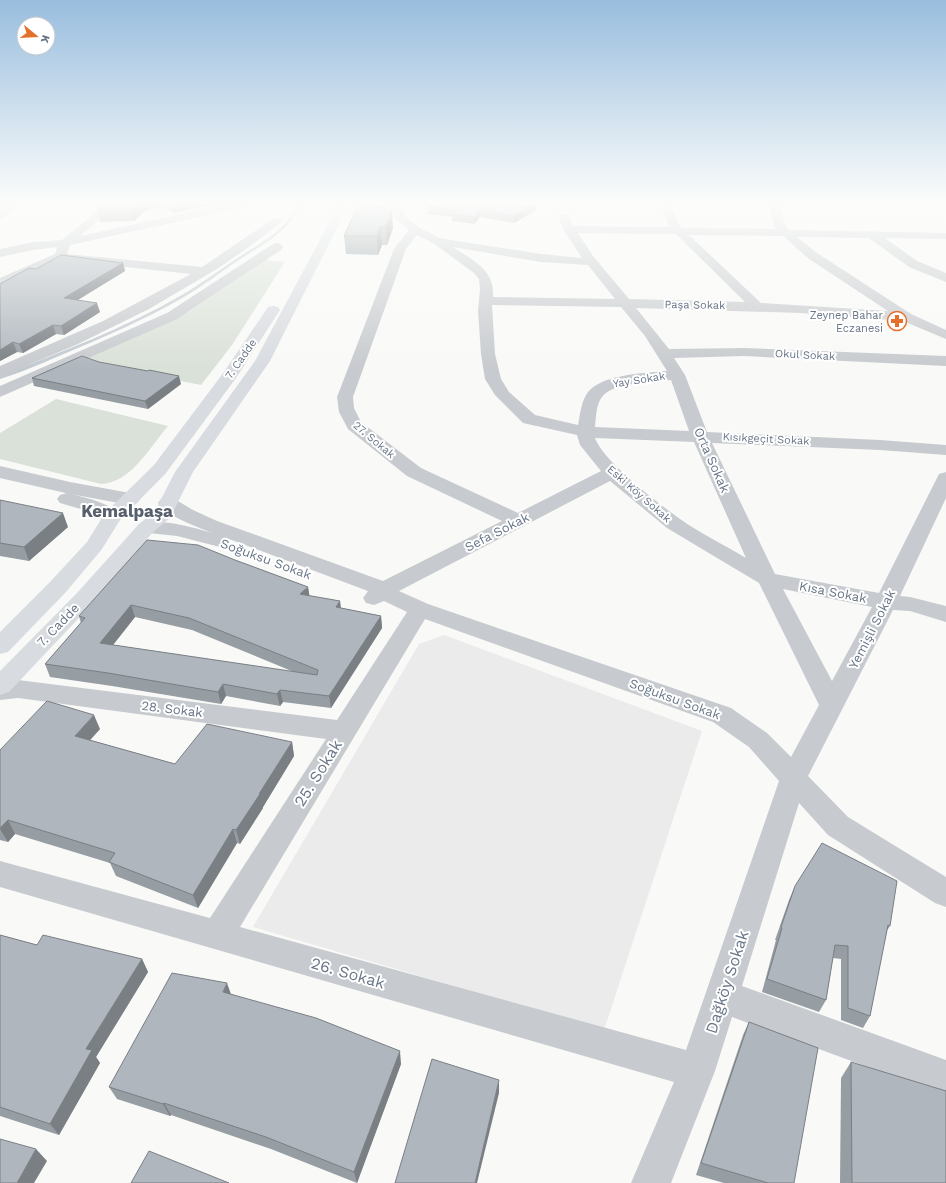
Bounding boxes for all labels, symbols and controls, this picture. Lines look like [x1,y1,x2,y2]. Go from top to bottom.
north arrow [16,16,56,56]
text: K [38,33,52,45]
street label: Paşa Sokak [665,298,725,312]
place label: Zeynep Bahar Eczanesi [810,309,884,335]
pharmacy icon: Zeynep Bahar Eczanesi [886,310,908,332]
street label: 7. Cadde [223,337,259,381]
street label: Okul Sokak [775,347,835,363]
street label: Yay Sokak [612,369,666,391]
street label: 27. Sokak [351,419,397,461]
street label: Orta Sokak [691,425,733,495]
street label: Kısıkgeçit Sokak [722,430,810,448]
street label: Eski Köy Sokak [604,463,674,525]
district label: Kemalpaşa [81,501,173,521]
street label: Sefa Sokak [462,509,532,555]
street label: Soğuksu Sokak [218,536,314,583]
street label: Kısa Sokak [798,578,869,606]
street label: Yemişli Sokak [846,586,899,671]
street label: 7. Cadde [34,600,82,650]
street label: Soğuksu Sokak [627,676,723,723]
street label: 28. Sokak [141,698,204,720]
street label: 25. Sokak [290,736,346,810]
street label: Dağköy Sokak [701,928,753,1036]
street label: 26. Sokak [309,953,387,993]

